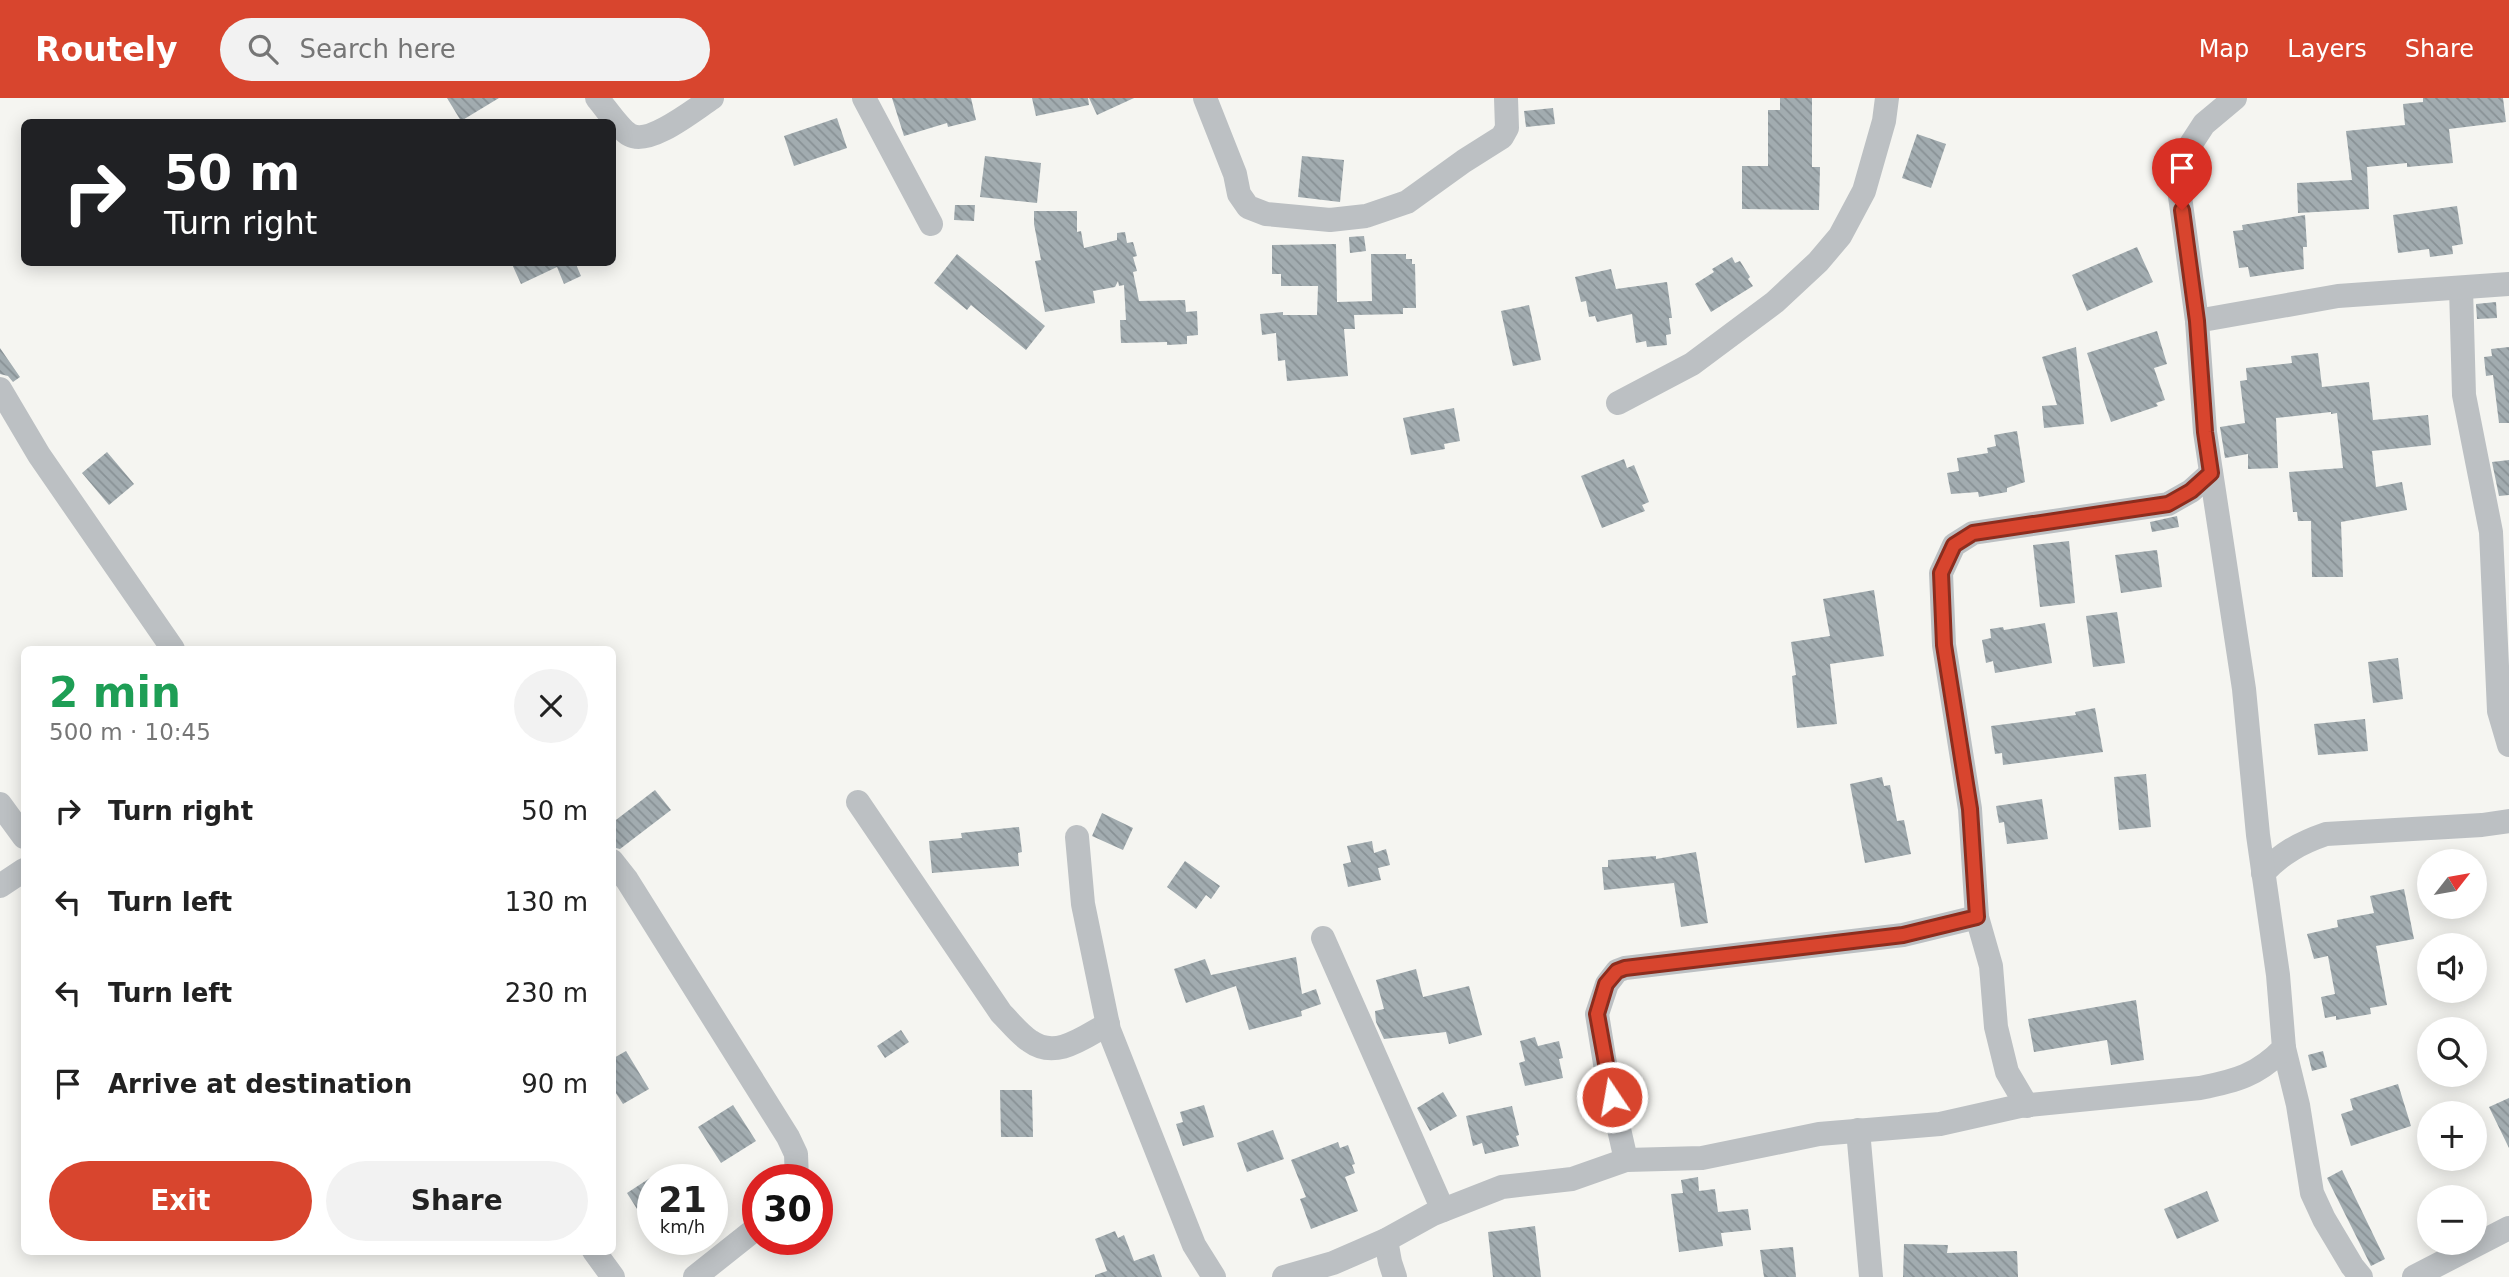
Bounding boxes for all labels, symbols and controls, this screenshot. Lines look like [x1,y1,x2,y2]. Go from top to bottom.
search box [220,18,710,81]
text: Routely [35,30,178,69]
icon: search [244,30,282,68]
text: Search here [300,34,456,64]
text: Map [2199,35,2249,63]
text: Layers [2287,35,2367,63]
text: Share [2405,35,2474,63]
pin [2152,138,2212,210]
text: 50 m [164,145,300,202]
icon: right [49,147,140,238]
icon: arrive [2163,149,2201,187]
text: Turn right [164,204,317,242]
text: 2 min [49,668,181,717]
button: close [514,669,588,743]
text: 500 m · 10:45 [49,719,211,745]
icon: right [49,792,87,830]
text: Turn right [108,796,253,826]
text: 50 m [521,796,588,826]
north arrow [2417,849,2487,919]
map controls [2417,849,2487,1255]
icon: left [49,883,87,921]
text: Turn left [108,887,232,917]
text: 130 m [505,887,588,917]
button: sound [2417,933,2487,1003]
icon: left [49,974,87,1012]
text: Turn left [108,978,232,1008]
text: 230 m [505,978,588,1008]
button: search [2417,1017,2487,1087]
position arrow [1575,1060,1649,1134]
icon: arrive [49,1065,87,1103]
text: Arrive at destination [108,1069,412,1099]
text: 90 m [521,1069,588,1099]
button: + [2417,1101,2487,1171]
button: Exit [49,1161,312,1241]
button: Share [326,1161,588,1241]
speed limit sign: 30 [742,1164,833,1255]
text: 21 [658,1180,707,1220]
button: − [2417,1185,2487,1255]
text: km/h [660,1216,705,1237]

